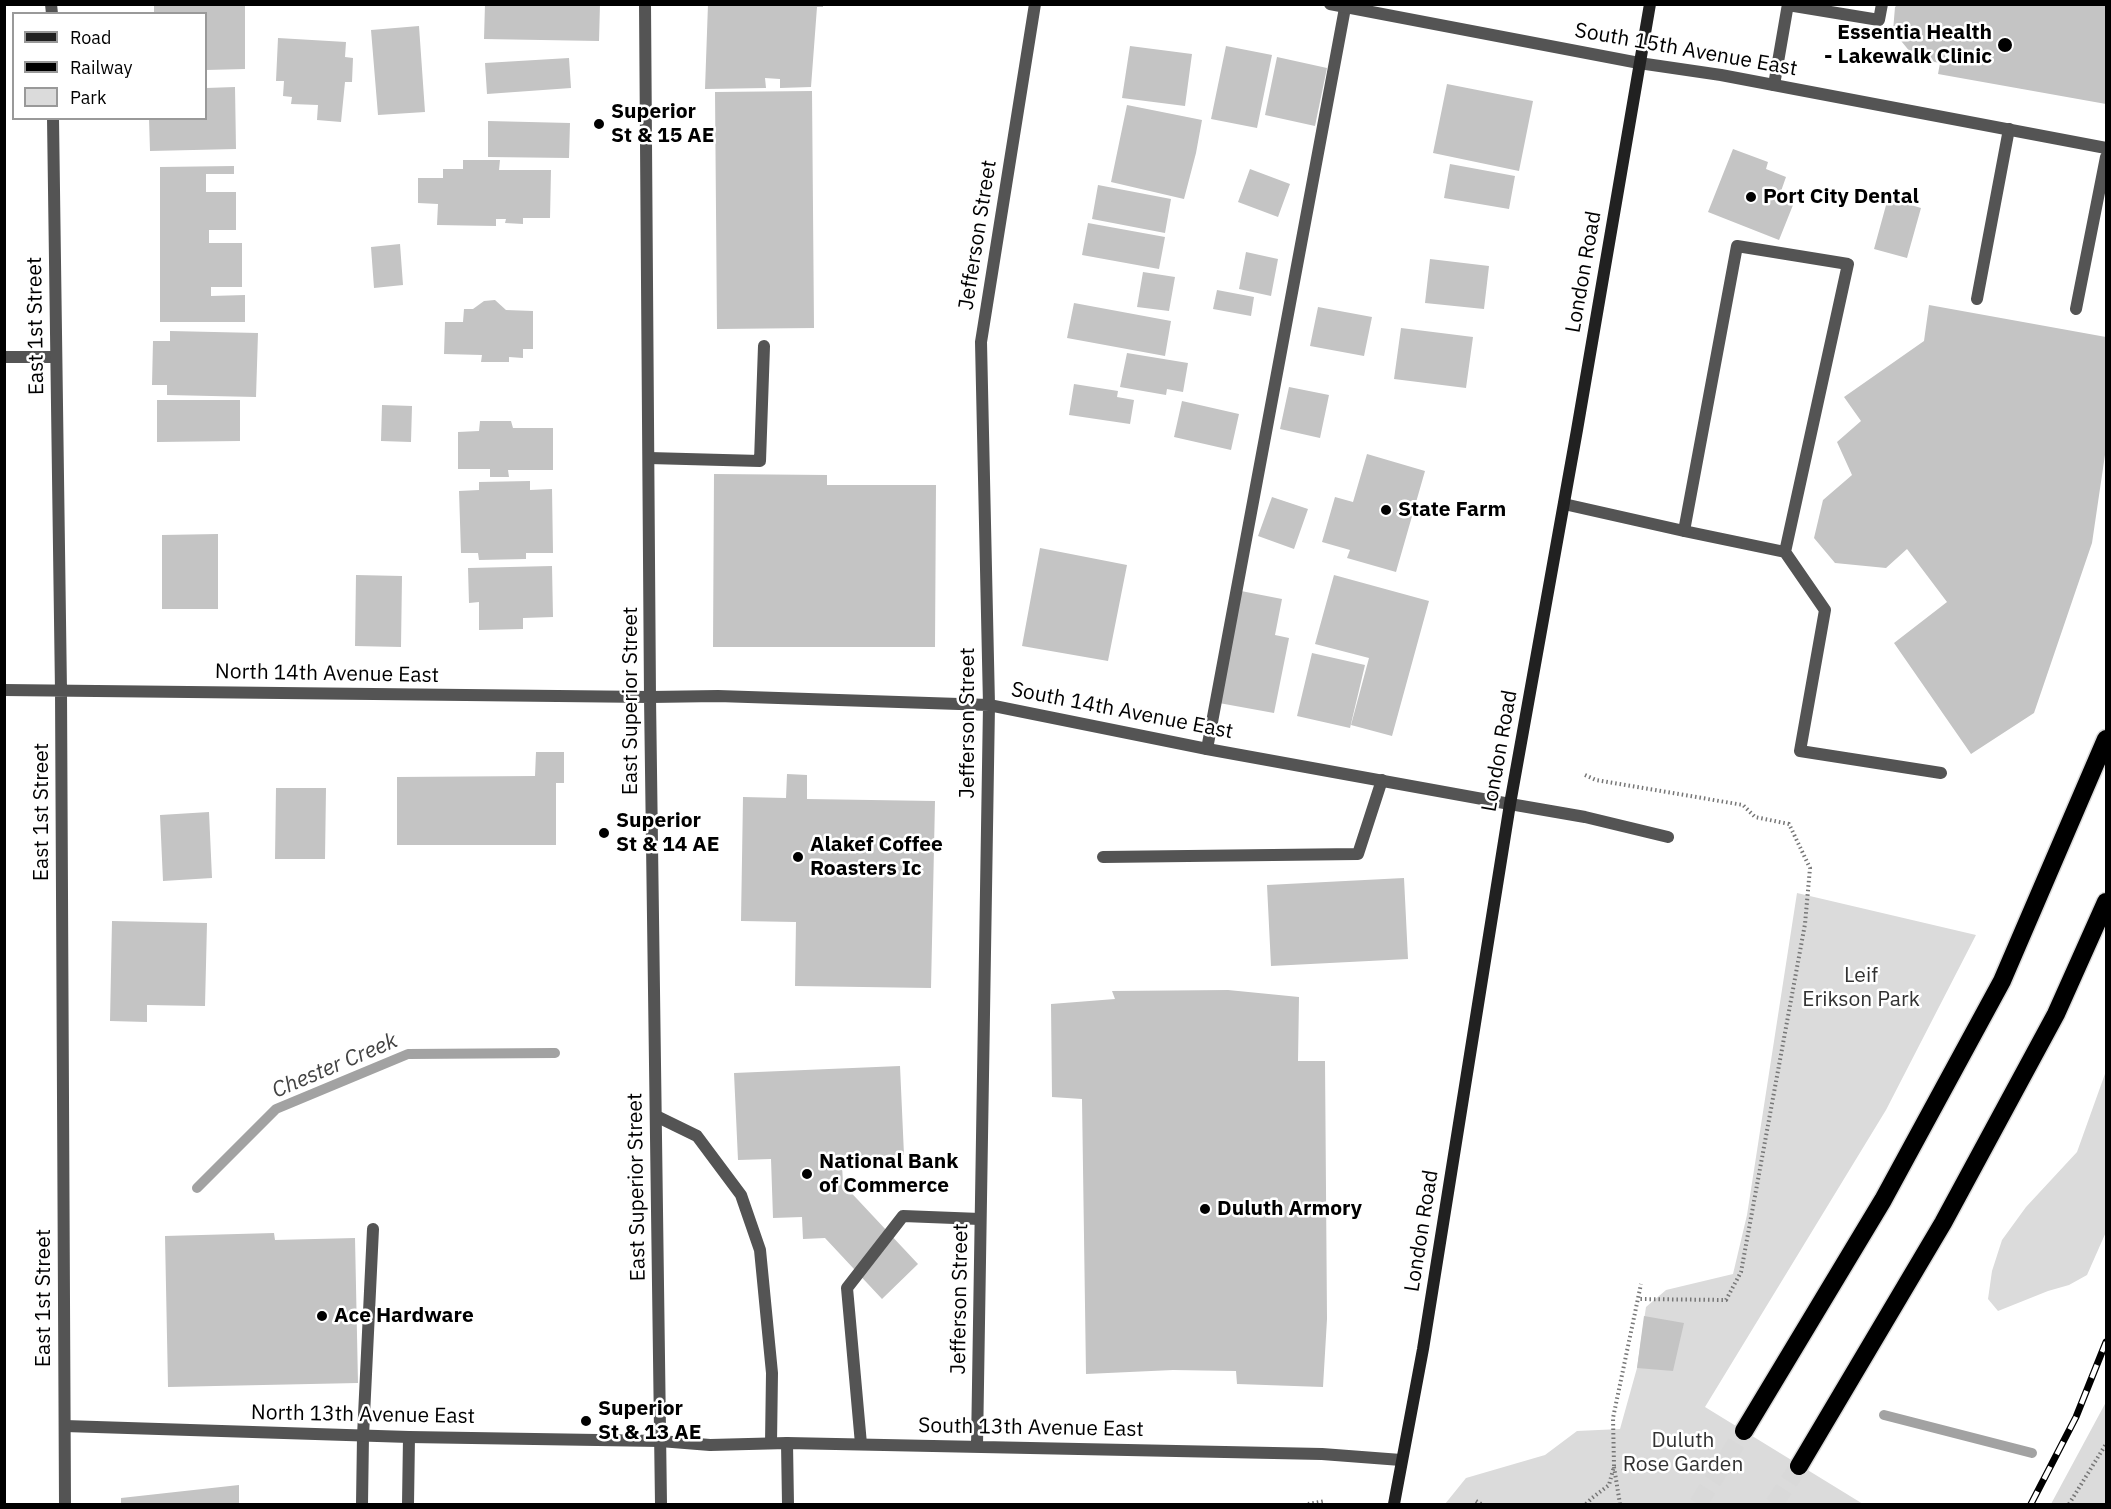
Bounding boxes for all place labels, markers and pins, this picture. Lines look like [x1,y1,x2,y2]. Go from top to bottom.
place label: Essentia Health - Lakewalk Clinic [1824,20,1992,70]
marker: Essentia Health - Lakewalk Clinic [1996,36,2014,54]
place label: Superior St & 15 AE [611,99,714,149]
marker: Superior St & 15 AE [592,117,606,131]
place label: Port City Dental [1763,184,1919,210]
marker: Port City Dental [1744,190,1758,204]
place label: State Farm [1398,497,1506,523]
marker: State Farm [1379,503,1393,517]
place label: Superior St & 14 AE [616,808,719,858]
marker: Superior St & 14 AE [597,826,611,840]
place label: Alakef Coffee Roasters Ic [810,832,943,882]
marker: Alakef Coffee Roasters Ic [791,850,805,864]
place label: National Bank of Commerce [819,1149,958,1199]
marker: National Bank of Commerce [800,1167,814,1181]
place label: Duluth Armory [1217,1196,1362,1222]
marker: Duluth Armory [1198,1202,1212,1216]
place label: Ace Hardware [334,1303,474,1329]
marker: Ace Hardware [315,1309,329,1323]
place label: Superior St & 13 AE [598,1396,701,1446]
marker: Superior St & 13 AE [579,1414,593,1428]

